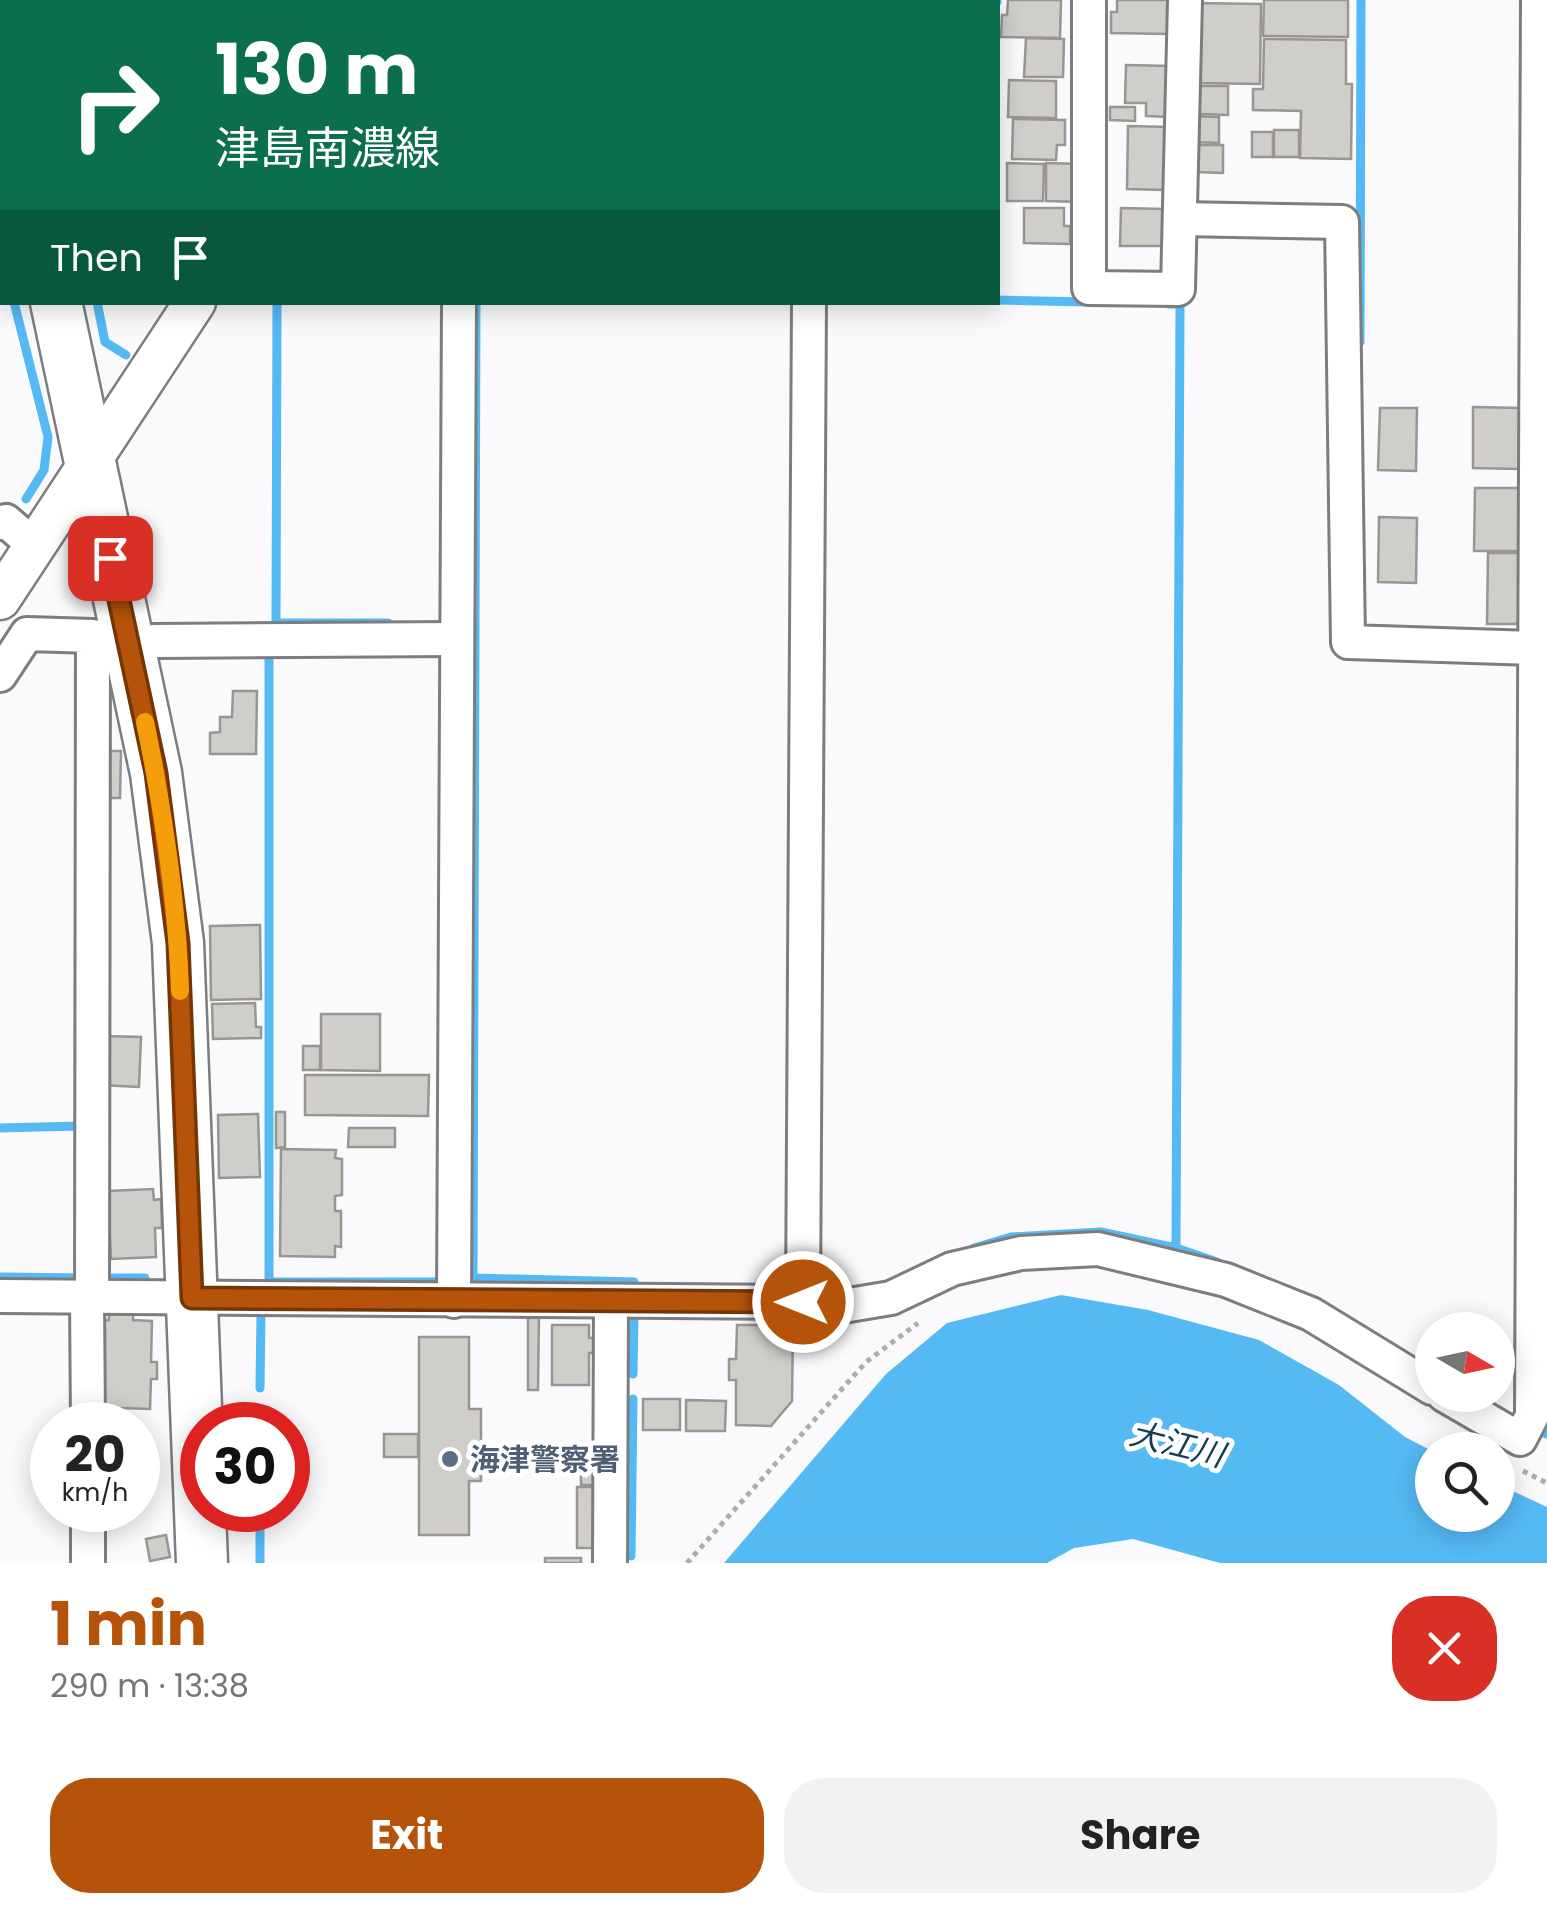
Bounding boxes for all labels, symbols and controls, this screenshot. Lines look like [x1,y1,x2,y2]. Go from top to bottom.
text: 130 m [215,20,418,119]
icon: right [50,40,180,170]
text: 津島南濃線 [215,117,440,180]
icon: arrive [163,230,218,285]
text: Then [50,231,143,284]
pin [68,516,153,601]
icon: arrive [83,531,138,586]
position arrow [751,1250,855,1354]
north arrow [1415,1312,1515,1412]
map controls [1415,1312,1515,1532]
speed limit sign: 30 [180,1402,310,1532]
water label: 大江川 [1125,1411,1232,1478]
text: 20 [64,1419,126,1490]
button: search [1415,1432,1515,1532]
place label: 海津警察署 [470,1438,620,1481]
marker: 海津警察署 [439,1448,461,1470]
text: km/h [62,1475,128,1510]
text: 1 min [50,1582,207,1666]
button: close [1392,1596,1497,1701]
text: 290 m · 13:38 [50,1663,249,1708]
button: Exit [50,1778,764,1893]
button: Share [784,1778,1497,1893]

